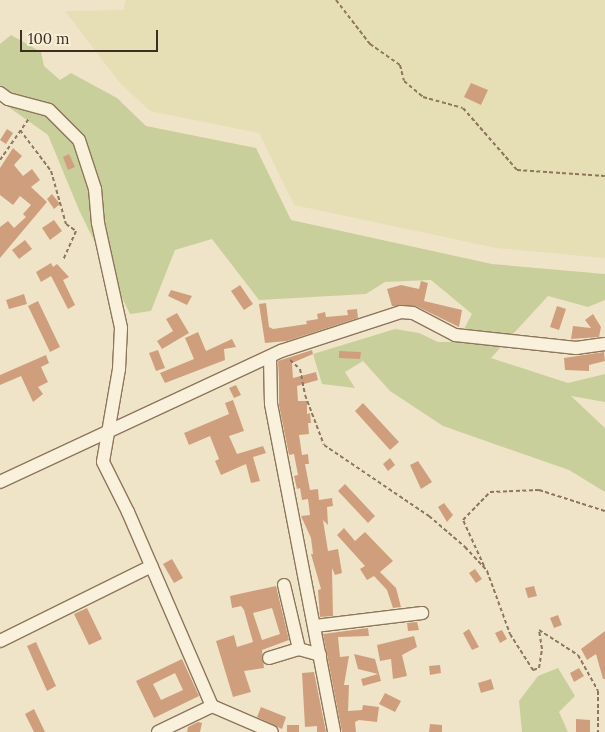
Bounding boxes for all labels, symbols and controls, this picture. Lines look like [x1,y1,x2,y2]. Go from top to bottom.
scale bar [22,20,160,52]
text: 100 m [28,29,69,48]

